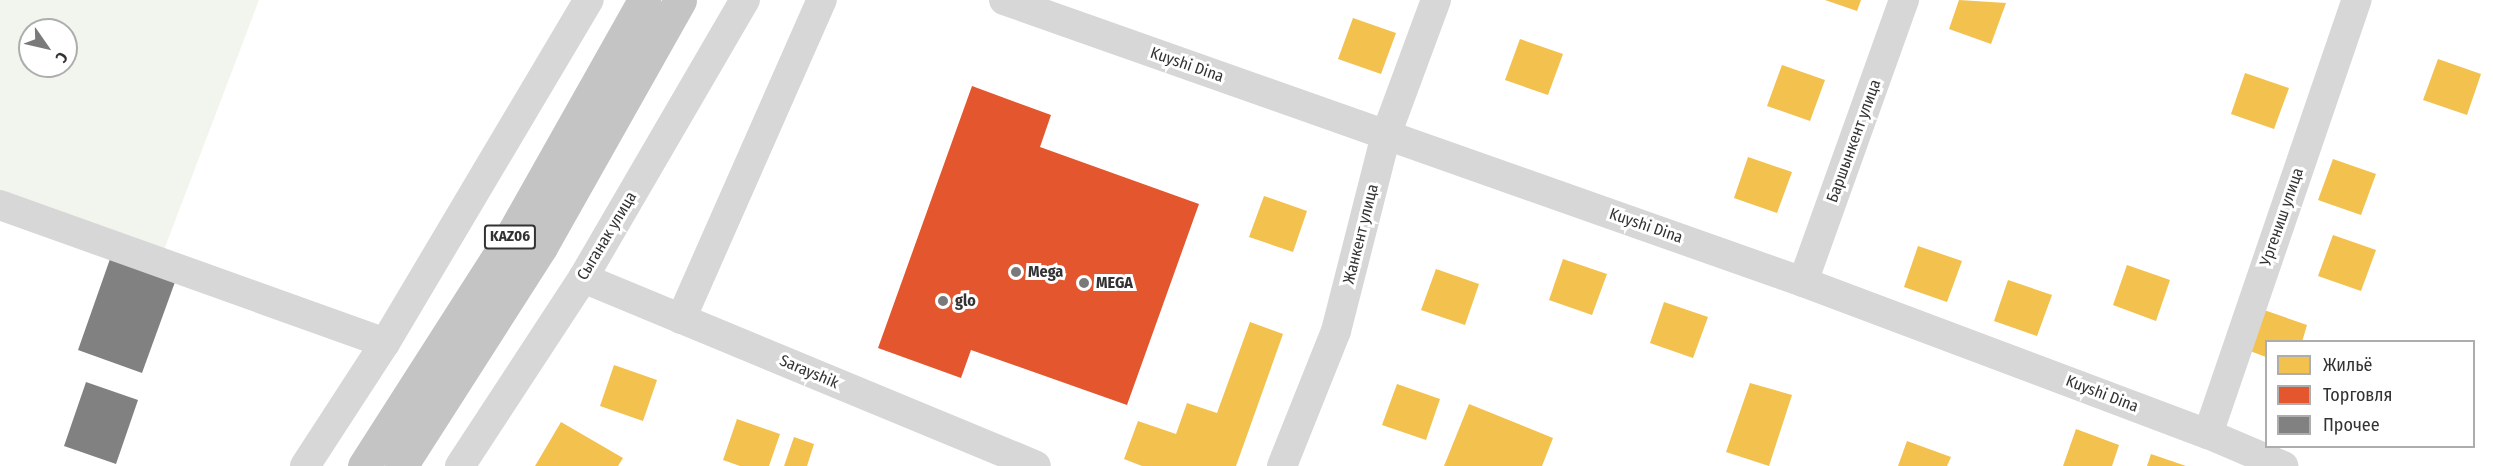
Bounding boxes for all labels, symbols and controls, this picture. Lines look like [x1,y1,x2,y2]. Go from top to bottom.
north arrow [18,18,78,78]
street label: Kuyshi Dina [1148,43,1226,87]
text: С [51,48,72,66]
street label: Баршынкент улица [1823,77,1885,205]
street label: Ургениш улица [2256,165,2308,269]
street label: Жанкент улица [1339,182,1383,286]
street label: Сыганак улица [573,188,641,284]
street label: Kuyshi Dina [1607,204,1685,248]
road number: KАZ06 [483,225,537,249]
place label: Mega [1028,262,1063,282]
marker: Mega [1009,265,1023,279]
place label: MEGA [1096,273,1133,293]
marker: MEGA [1077,276,1091,290]
place label: glo [955,291,976,311]
marker: glo [936,294,950,308]
legend [2265,340,2475,448]
street label: Sarayshik [777,351,841,393]
text: Жильё [2323,354,2373,376]
street label: Kuyshi Dina [2063,371,2141,417]
text: Торговля [2323,384,2392,406]
text: Прочее [2323,414,2380,436]

